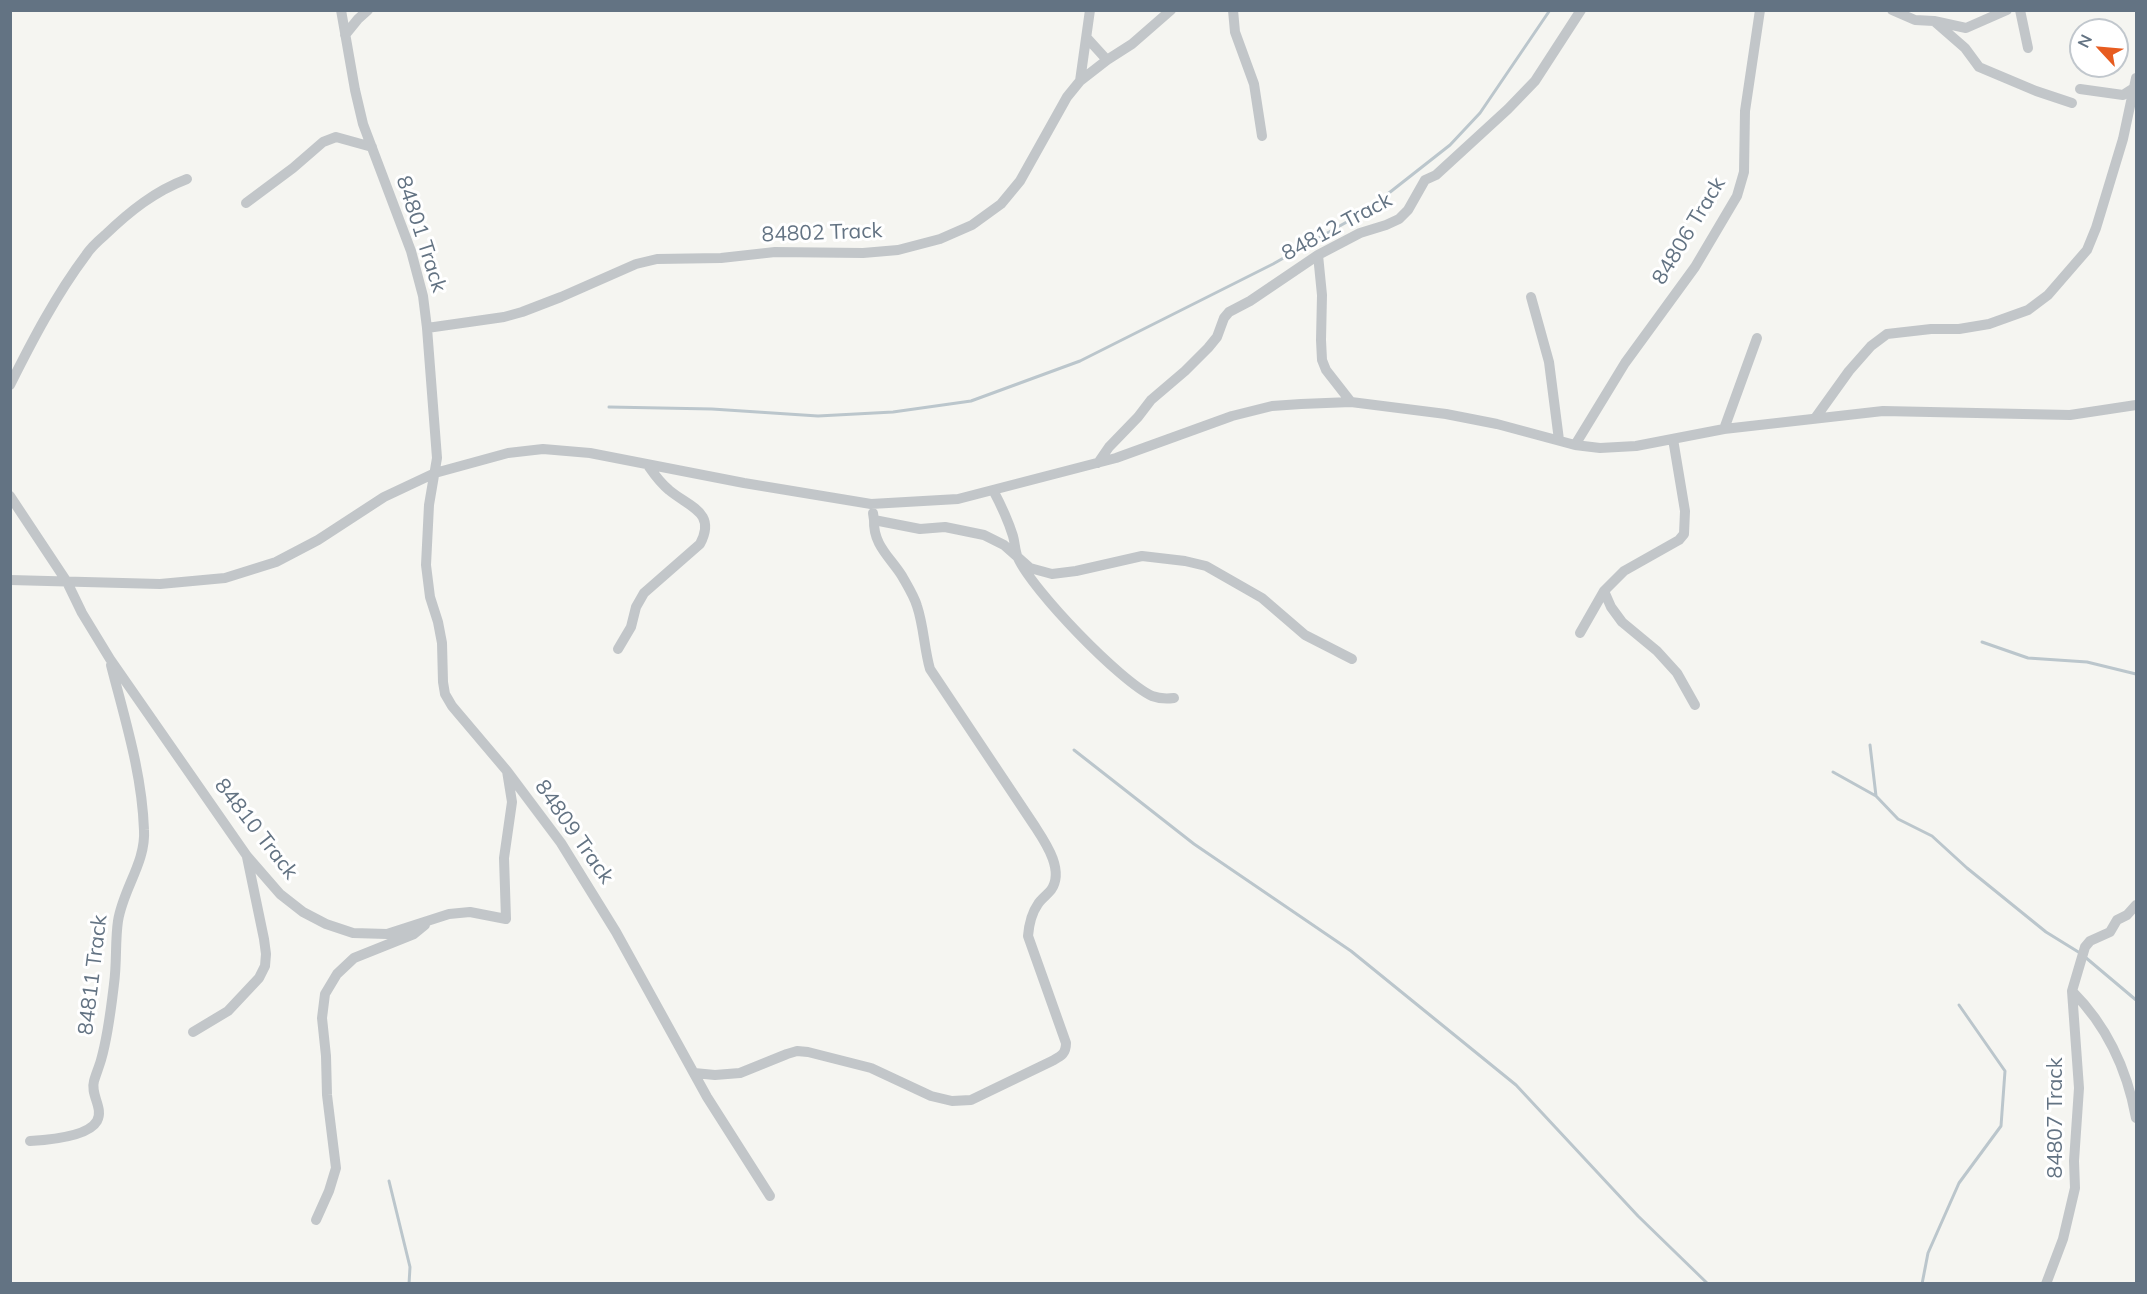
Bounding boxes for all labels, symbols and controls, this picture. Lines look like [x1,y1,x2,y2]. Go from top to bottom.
north arrow [2069,18,2129,78]
text: N [2073,31,2096,51]
street label: 84801 Track [390,173,452,295]
street label: 84806 Track [1647,173,1731,289]
street label: 84812 Track [1278,187,1396,267]
street label: 84802 Track [761,218,883,248]
street label: 84810 Track [209,774,303,884]
street label: 84809 Track [529,775,619,889]
street label: 84811 Track [73,913,113,1037]
street label: 84807 Track [2043,1058,2069,1178]

